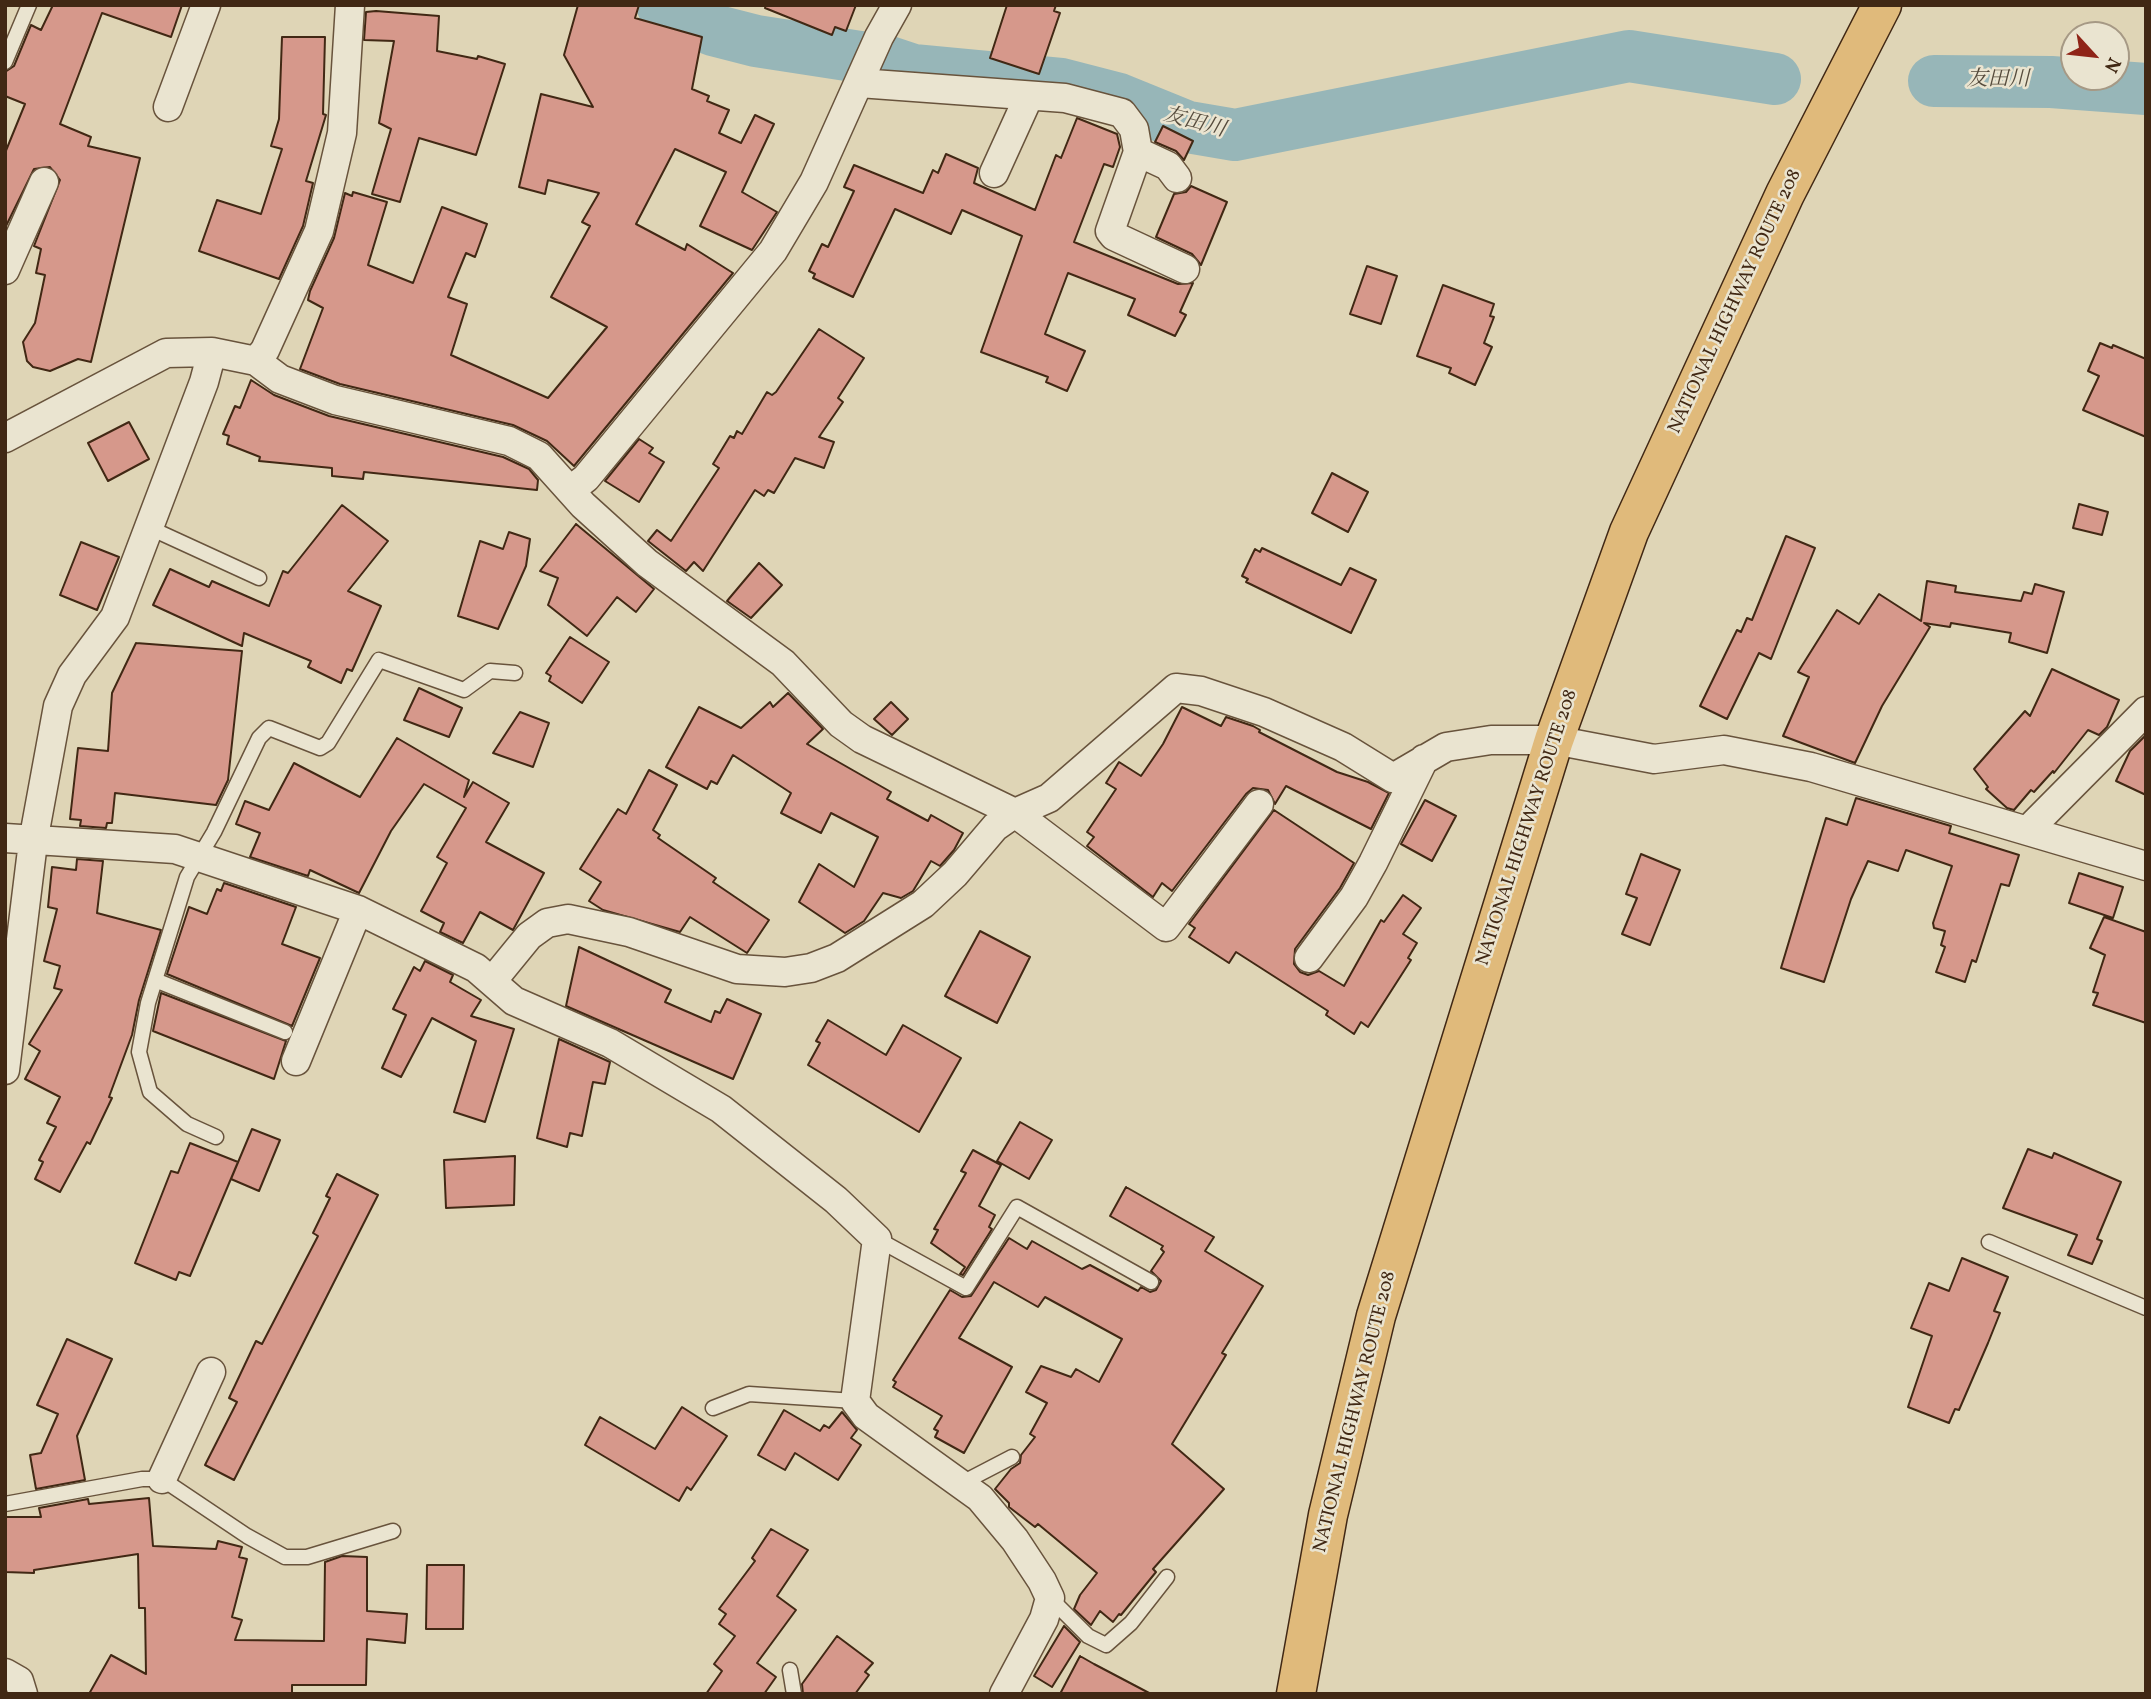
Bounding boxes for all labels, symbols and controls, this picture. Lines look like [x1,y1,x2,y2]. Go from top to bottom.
north arrow [2060,21,2130,91]
text: N [2097,53,2127,77]
water label: 友田川 [1967,68,2029,94]
water label: 友田川 [1160,104,1228,144]
street label: NATIONAL HIGHWAY ROUTE 208 [1665,166,1807,438]
street label: NATIONAL HIGHWAY ROUTE 208 [1472,687,1584,969]
street label: NATIONAL HIGHWAY ROUTE 208 [1310,1269,1402,1555]

